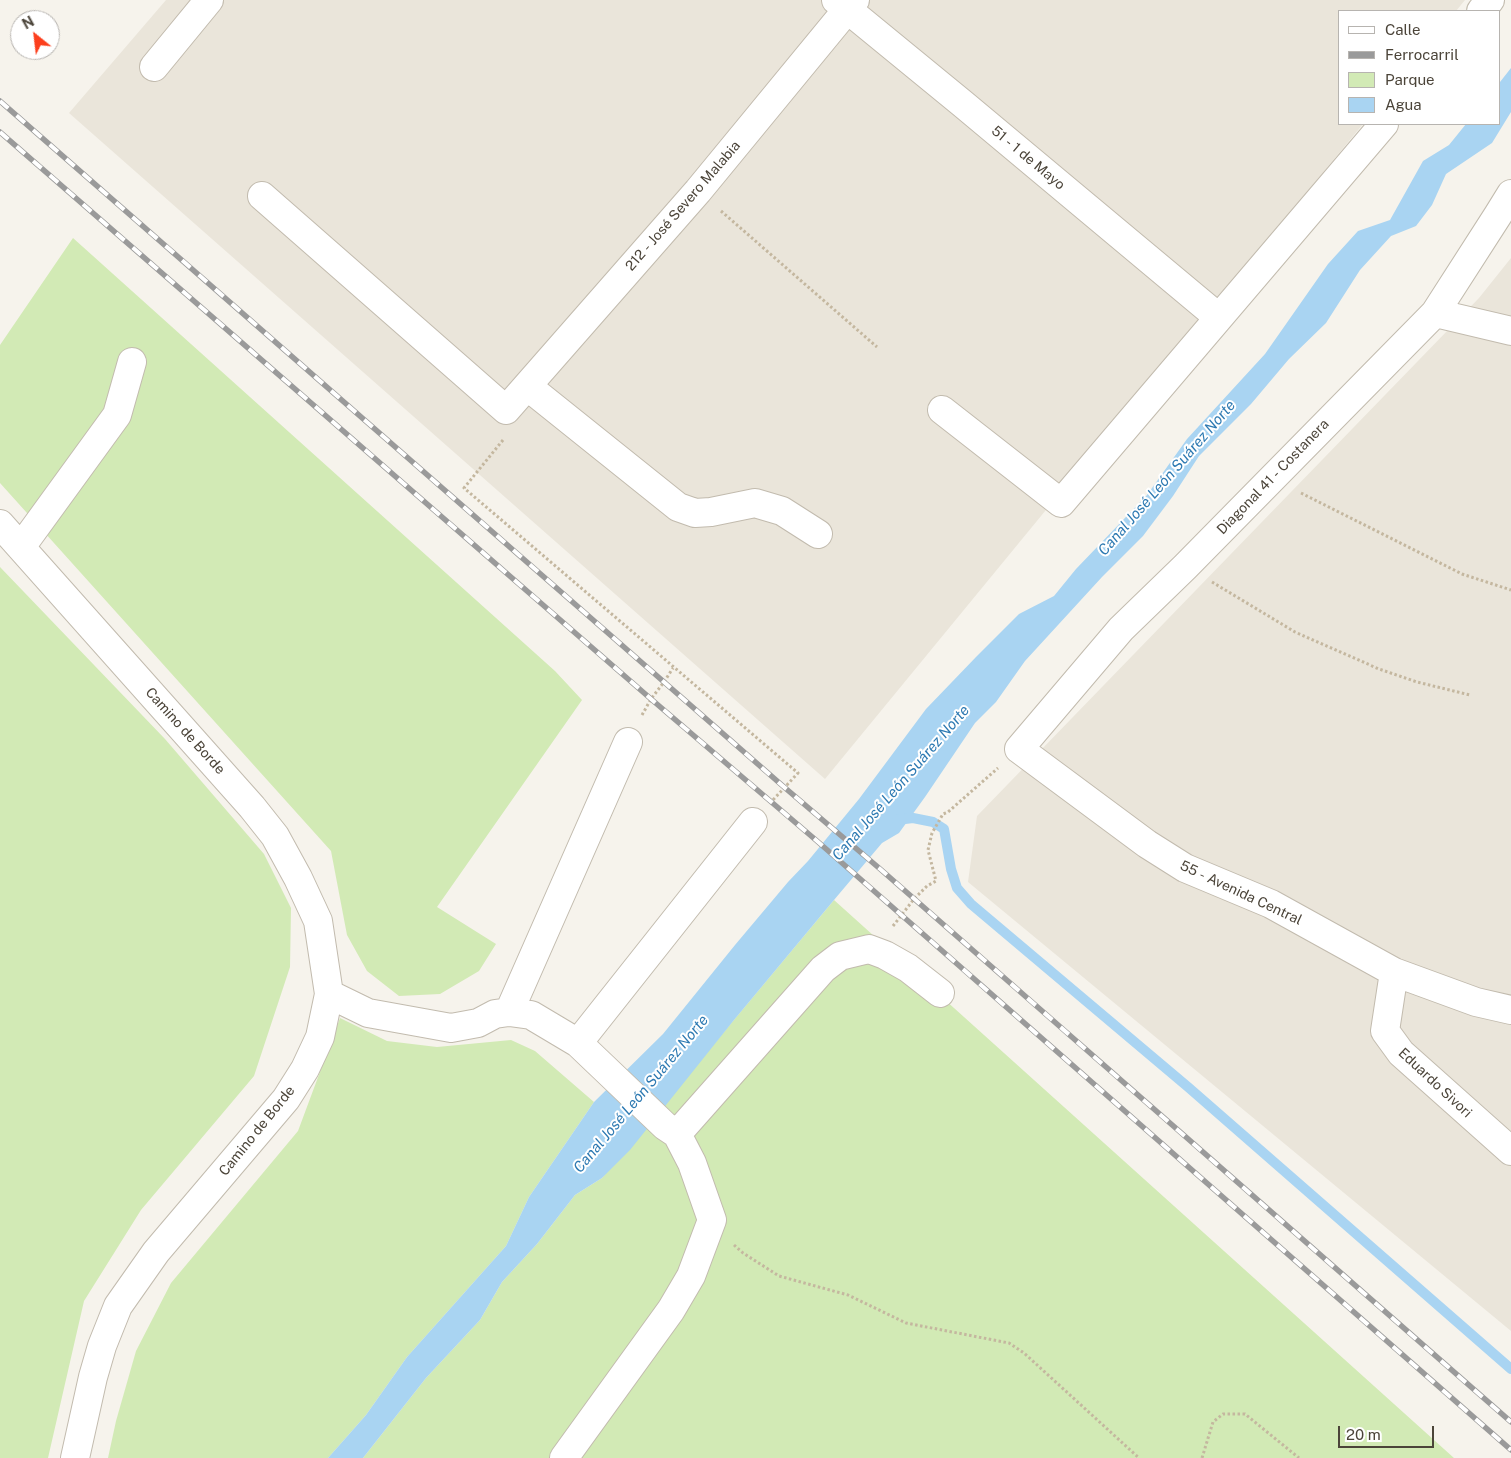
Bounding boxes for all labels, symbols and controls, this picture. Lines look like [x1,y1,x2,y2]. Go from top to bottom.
north arrow [10,10,60,60]
legend [1338,10,1501,125]
text: N [20,13,37,32]
text: Calle [1385,21,1421,38]
text: Ferrocarril [1385,46,1459,63]
text: Parque [1385,71,1435,88]
text: Agua [1385,96,1422,113]
street label: 51 - 1 de Mayo [988,122,1068,194]
street label: 212 - José Severo Malabia [622,138,744,274]
water label: Canal José León Suárez Norte [1095,397,1239,559]
street label: Diagonal 41 - Costanera [1214,416,1332,538]
street label: Camino de Borde [142,684,228,778]
water label: Canal José León Suárez Norte [829,702,973,864]
street label: 55 - Avenida Central [1177,857,1305,929]
water label: Canal José León Suárez Norte [570,1012,712,1176]
street label: Eduardo Sivori [1395,1045,1475,1121]
street label: Camino de Borde [216,1083,298,1179]
scale bar [1341,1416,1437,1448]
text: 20 m [1346,1426,1381,1443]

